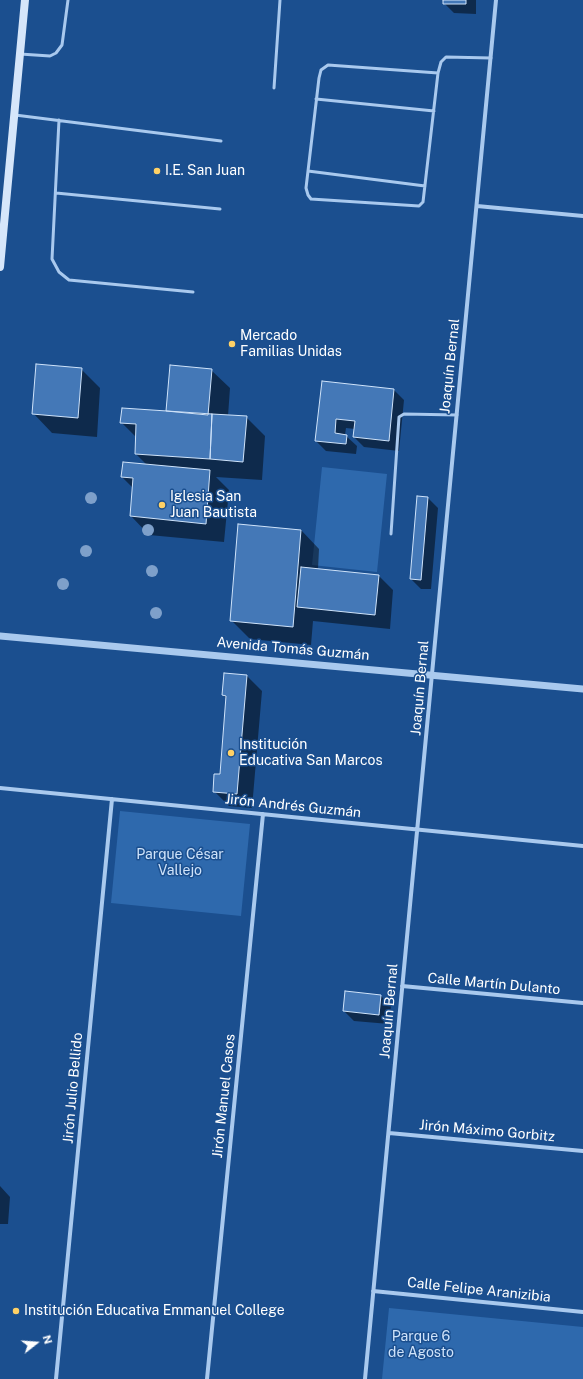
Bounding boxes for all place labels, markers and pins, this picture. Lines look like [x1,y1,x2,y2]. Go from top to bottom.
place label: I.E. San Juan [165,163,245,179]
marker: I.E. San Juan [152,166,162,176]
place label: Mercado Familias Unidas [240,328,342,360]
marker: Mercado Familias Unidas [227,339,237,349]
place label: Iglesia San Juan Bautista [170,489,257,522]
marker: Iglesia San Juan Bautista [157,500,167,510]
place label: Institución Educativa San Marcos [239,737,383,770]
marker: Institución Educativa San Marcos [226,748,236,758]
place label: Institución Educativa Emmanuel College [24,1303,285,1319]
marker: Institución Educativa Emmanuel College [11,1306,21,1316]

